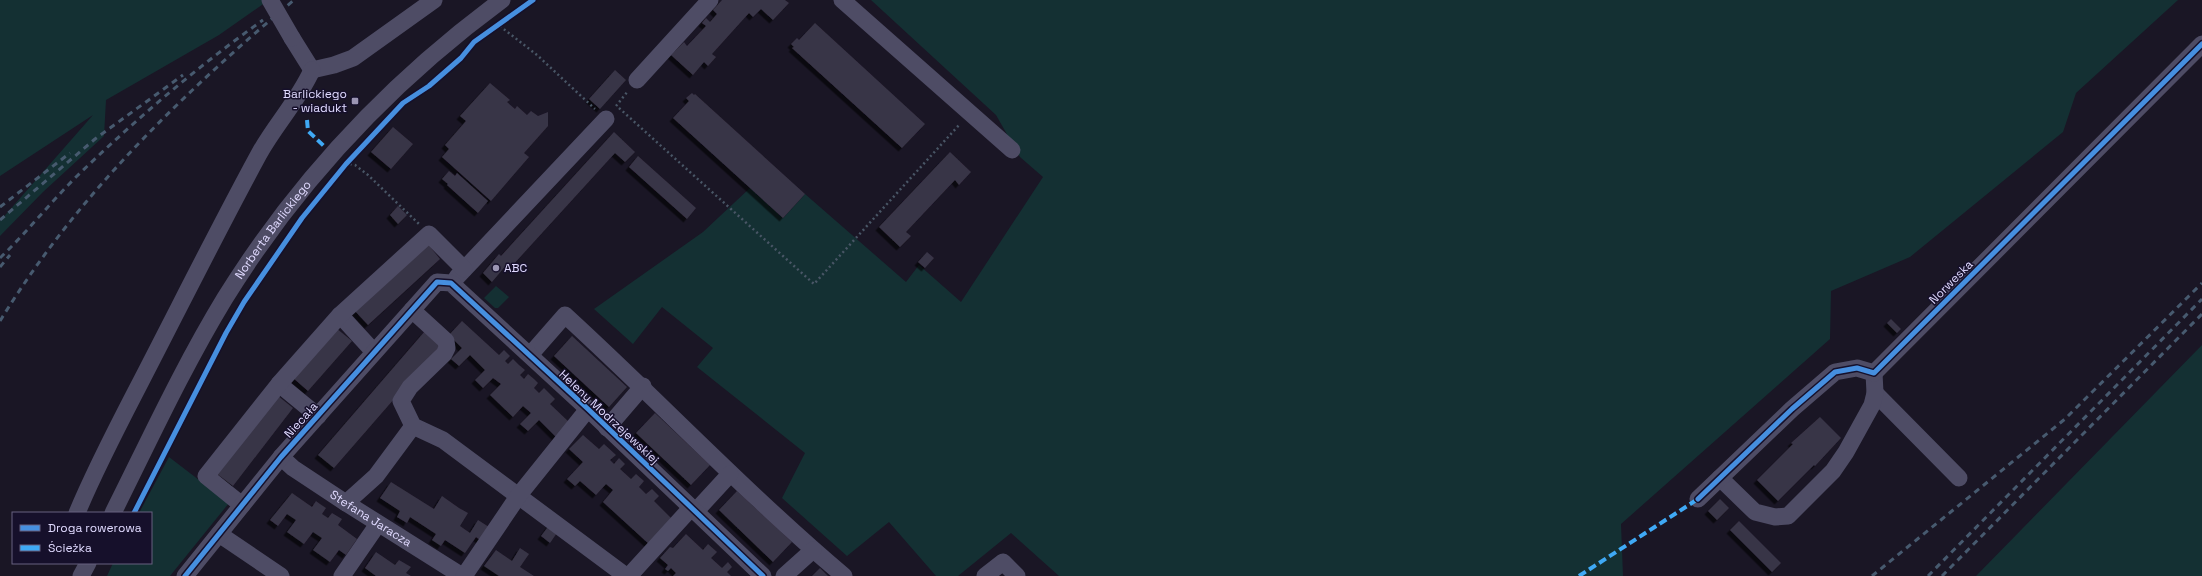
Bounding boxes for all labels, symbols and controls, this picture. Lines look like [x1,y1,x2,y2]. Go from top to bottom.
place label: Barlickiego - wiadukt [283,86,347,116]
marker: Barlickiego - wiadukt [350,96,360,106]
street label: Norberta Barlickiego [231,177,315,282]
street label: Norweska [1926,256,1977,307]
place label: ABC [504,260,527,276]
marker: ABC [491,263,501,273]
street label: Heleny Modrzejewskiej [556,366,662,468]
street label: Niecała [281,398,322,441]
street label: Stefana Jaracza [327,487,415,550]
legend [12,512,152,564]
text: Droga rowerowa [48,520,142,536]
text: Ścieżka [48,540,92,556]

